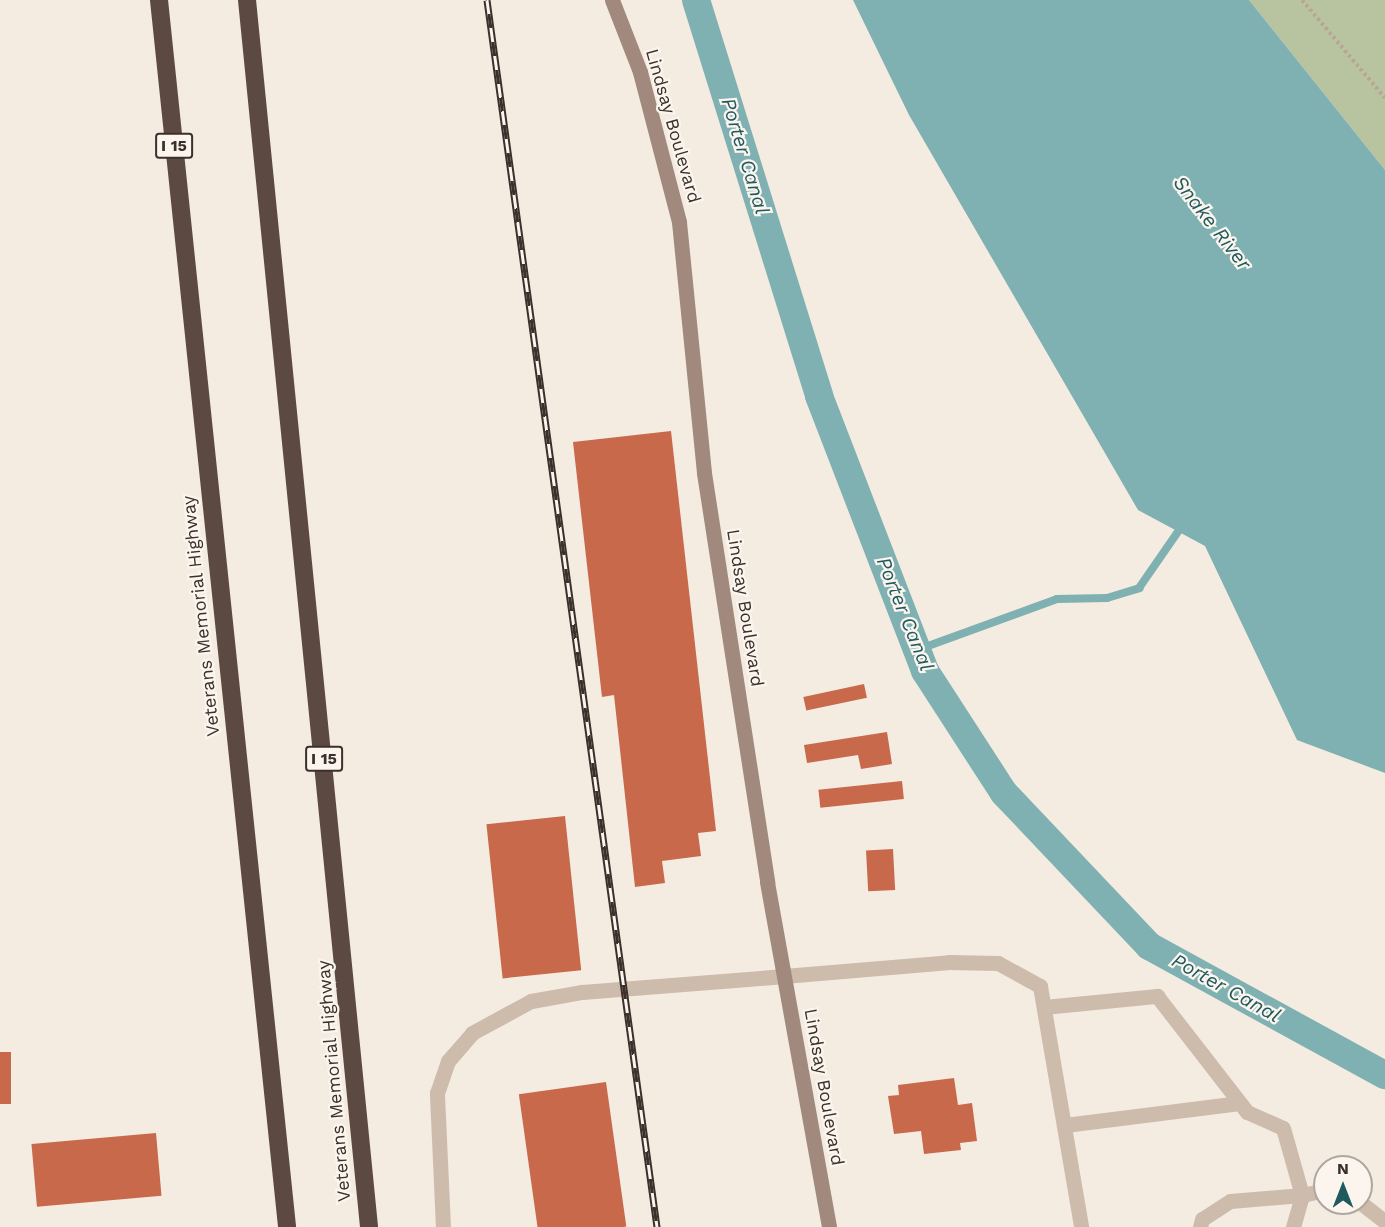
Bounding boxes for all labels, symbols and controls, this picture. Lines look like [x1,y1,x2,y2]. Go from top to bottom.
street label: Lindsay Boulevard [641,46,705,206]
water label: Porter Canal [716,95,774,217]
road number: I 15 [154,133,194,159]
water label: Snake River [1168,171,1256,275]
street label: Veterans Memorial Highway [178,494,224,738]
street label: Lindsay Boulevard [722,528,768,688]
water label: Porter Canal [871,553,939,675]
road number: I 15 [304,746,344,772]
water label: Porter Canal [1167,948,1285,1028]
street label: Veterans Memorial Highway [313,959,355,1203]
street label: Lindsay Boulevard [800,1007,848,1167]
north arrow [1313,1155,1373,1215]
text: N [1337,1159,1349,1178]

